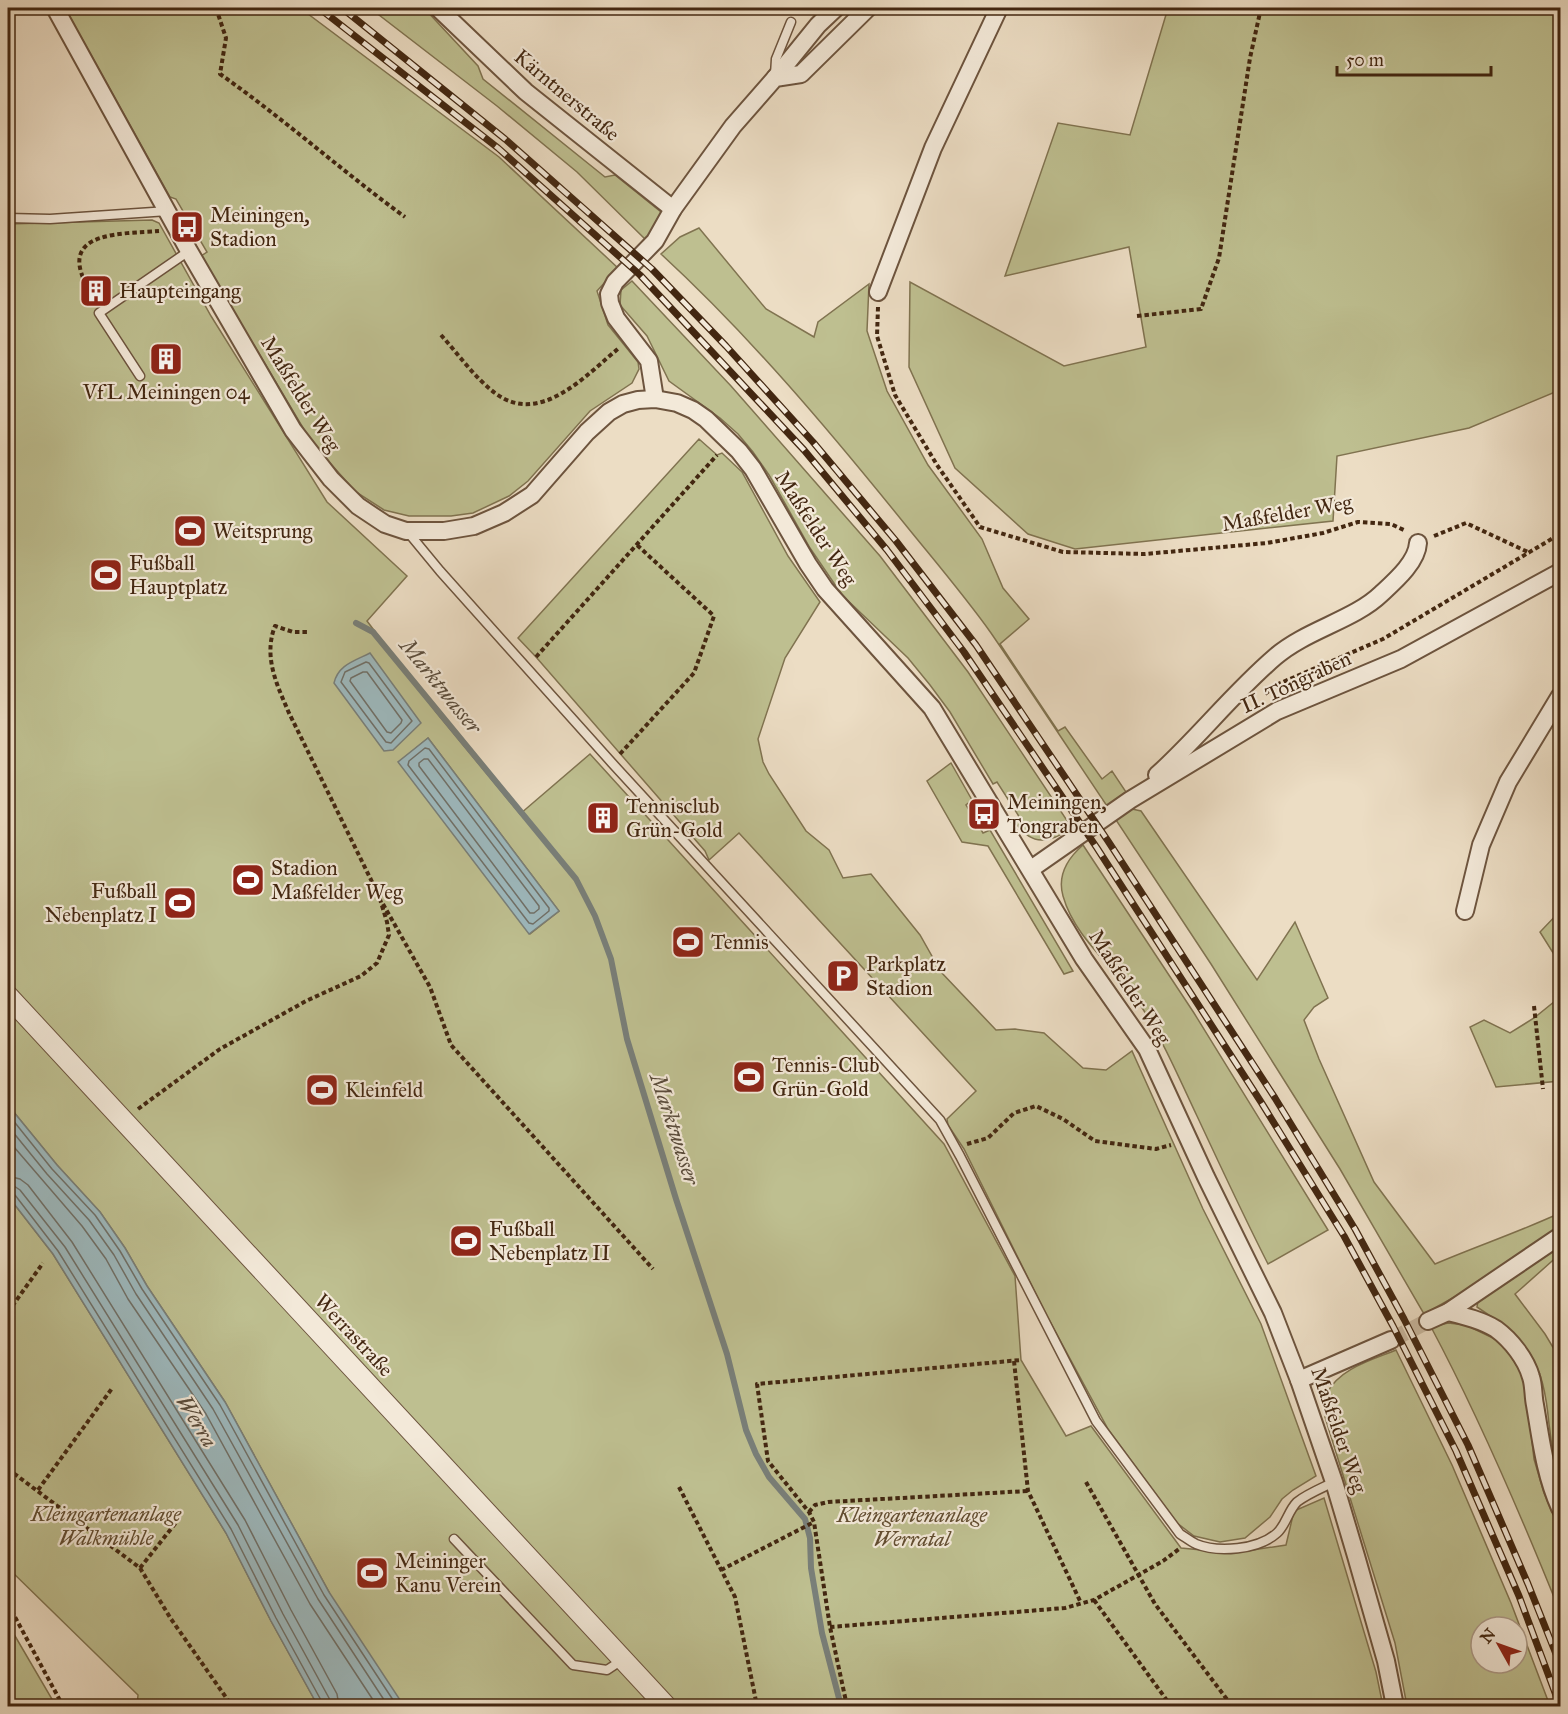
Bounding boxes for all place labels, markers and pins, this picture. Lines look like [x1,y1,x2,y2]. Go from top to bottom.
place label: Meiningen, Stadion [210,202,310,252]
bus stop icon: Meiningen, Stadion [169,209,205,245]
building icon: Haupteingang [78,273,114,309]
place label: Haupteingang [119,278,241,304]
building icon: VfL Meiningen 04 [148,341,184,377]
place label: VfL Meiningen 04 [82,379,251,405]
sports icon: Weitsprung [172,513,208,549]
place label: Weitsprung [213,518,313,544]
place label: Fußball Hauptplatz [129,550,228,600]
sports icon: Fußball Hauptplatz [88,557,124,593]
place label: Meiningen, Tongraben [1007,789,1107,839]
place label: Tennisclub Grün-Gold [626,793,723,843]
bus stop icon: Meiningen, Tongraben [966,796,1002,832]
building icon: Tennisclub Grün-Gold [585,800,621,836]
place label: Stadion Maßfelder Weg [271,855,403,905]
sports icon: Stadion Maßfelder Weg [230,862,266,898]
place label: Fußball Nebenplatz I [45,878,157,928]
sports icon: Fußball Nebenplatz I [162,885,198,921]
sports icon: Tennis [670,924,706,960]
place label: Tennis [711,929,769,955]
place label: Parkplatz Stadion [866,951,946,1001]
parking icon: Parkplatz Stadion [825,958,861,994]
place label: Tennis-Club Grün-Gold [772,1052,879,1102]
sports icon: Tennis-Club Grün-Gold [731,1059,767,1095]
sports icon: Kleinfeld [304,1072,340,1108]
place label: Kleinfeld [345,1077,424,1103]
place label: Fußball Nebenplatz II [489,1216,610,1266]
sports icon: Fußball Nebenplatz II [448,1223,484,1259]
place label: Meininger Kanu Verein [395,1548,501,1598]
sports icon: Meininger Kanu Verein [354,1555,390,1591]

